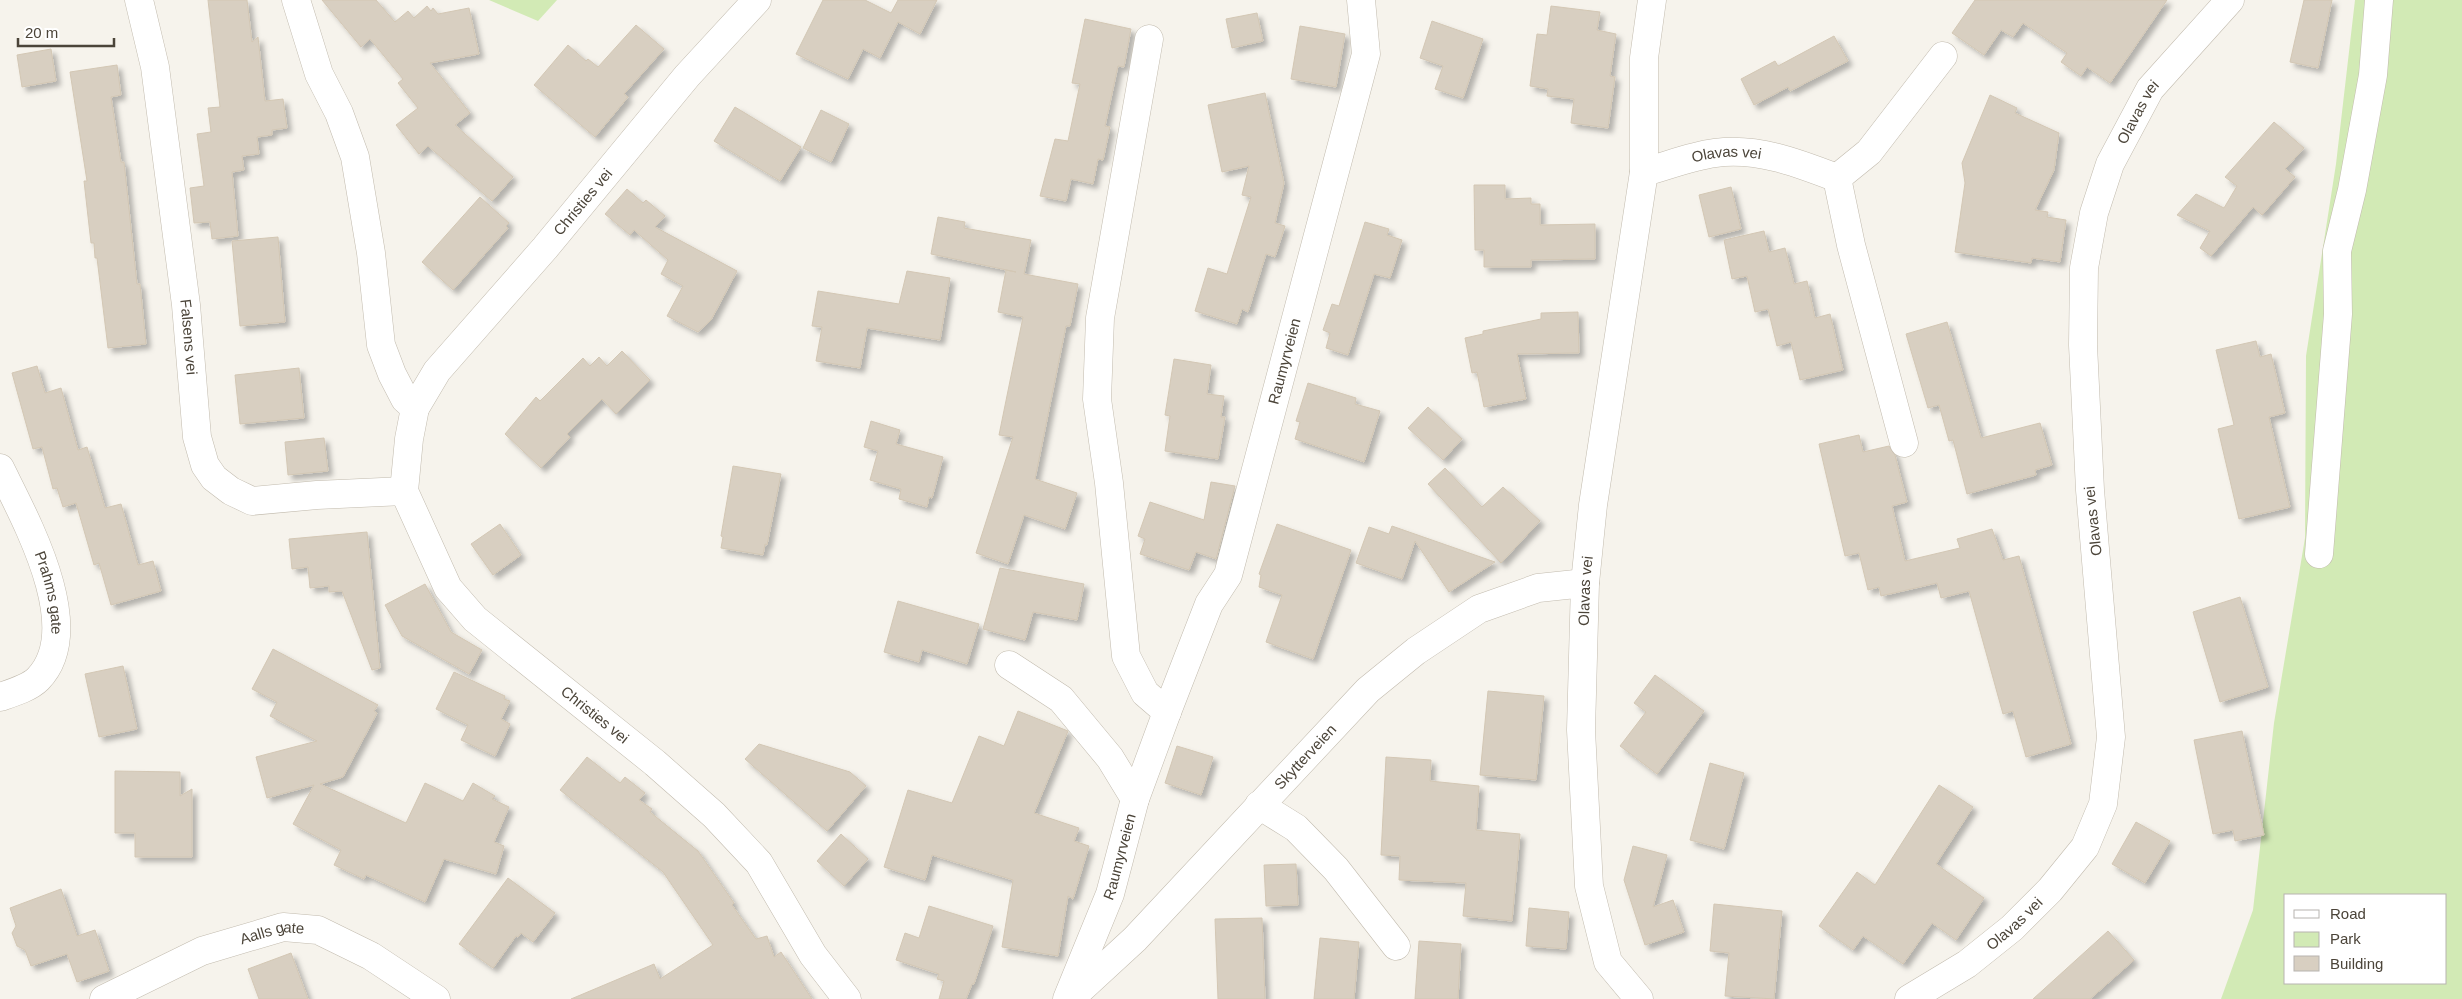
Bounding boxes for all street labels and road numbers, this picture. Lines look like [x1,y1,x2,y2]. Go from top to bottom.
street label: Olavas vei [2113,76,2162,147]
street label: Olavas vei [1690,143,1763,165]
street label: Christies vei [550,165,615,238]
street label: Falsens vei [177,298,201,375]
street label: Raumyrveien [1265,316,1304,406]
street label: Olavas vei [2080,485,2105,557]
street label: Prahms gate [32,549,65,635]
street label: Olavas vei [1575,555,1596,626]
street label: Christies vei [558,682,632,747]
street label: Skytterveien [1271,721,1339,793]
street label: Raumyrveien [1100,812,1139,902]
street label: Olavas vei [1983,894,2046,953]
street label: Aalls gate [238,918,305,947]

